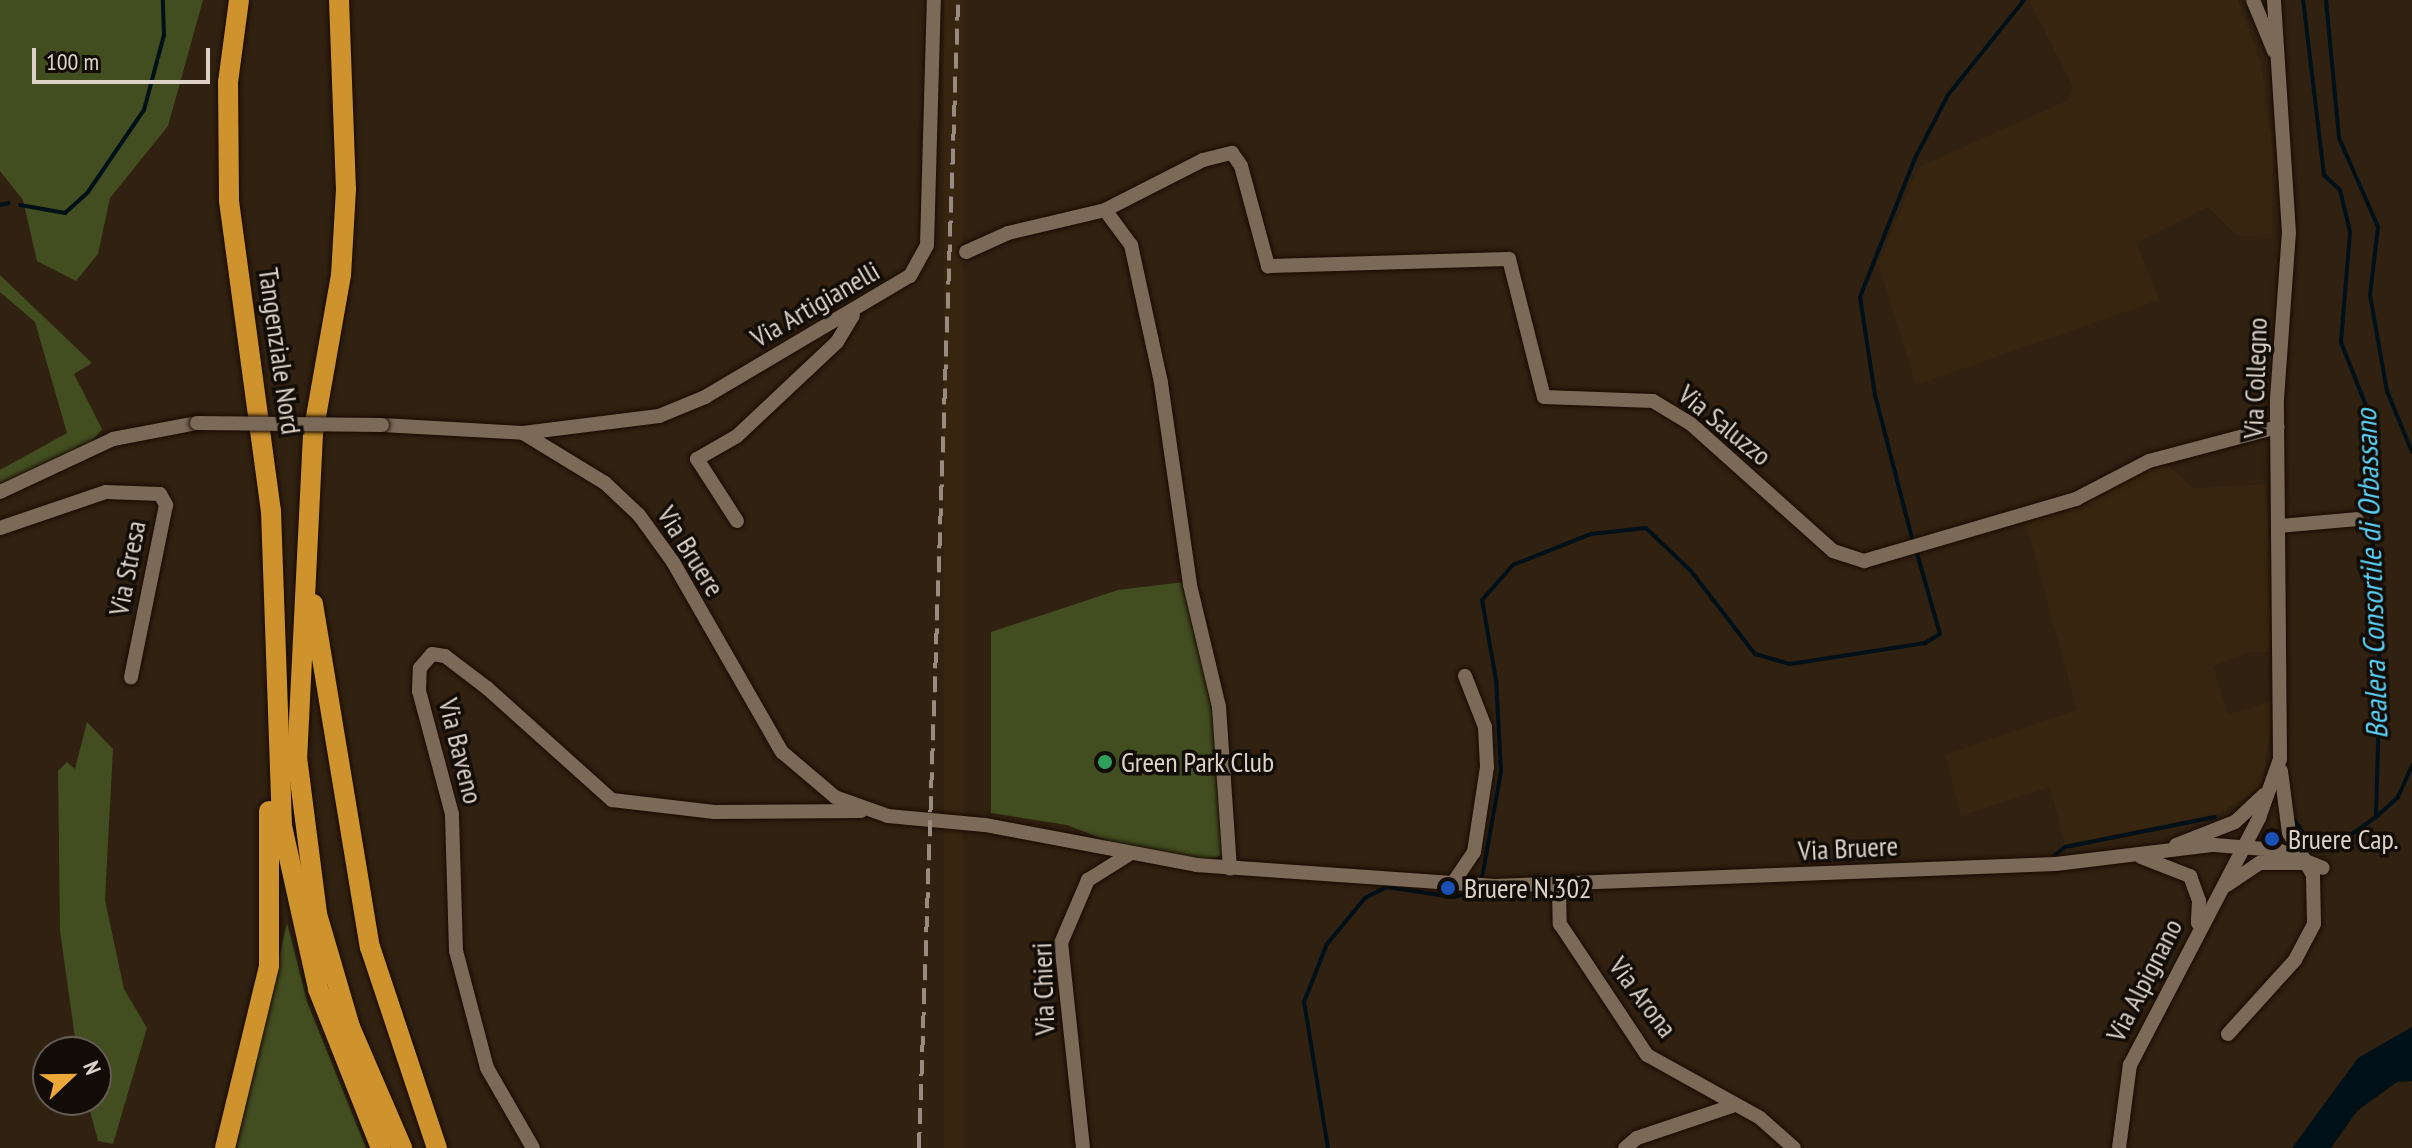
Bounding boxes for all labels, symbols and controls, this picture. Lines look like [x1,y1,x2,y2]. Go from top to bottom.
scale bar [36,32,214,82]
text: 100 m [46,46,99,77]
street label: Via Artigianelli [744,253,886,355]
street label: Tangenziale Nord [252,266,308,436]
street label: Via Collegno [2236,317,2274,439]
street label: Via Saluzzo [1672,377,1778,473]
water label: Bealera Consortile di Orbassano [2347,408,2395,740]
street label: Via Bruere [650,500,732,602]
street label: Via Stresa [101,518,153,618]
street label: Via Baveno [432,695,490,807]
place label: Green Park Club [1121,745,1275,779]
marker: Green Park Club [1096,753,1114,771]
place label: Bruere Cap. [2288,822,2398,856]
street label: Via Bruere [1797,829,1899,867]
marker: Bruere Cap. [2263,830,2281,848]
place label: Bruere N.302 [1464,871,1592,905]
marker: Bruere N.302 [1439,879,1457,897]
street label: Via Alpignano [2099,913,2189,1047]
street label: Via Chieri [1025,942,1061,1036]
street label: Via Arona [1602,950,1684,1044]
north arrow [32,1036,112,1116]
text: N [77,1057,108,1079]

